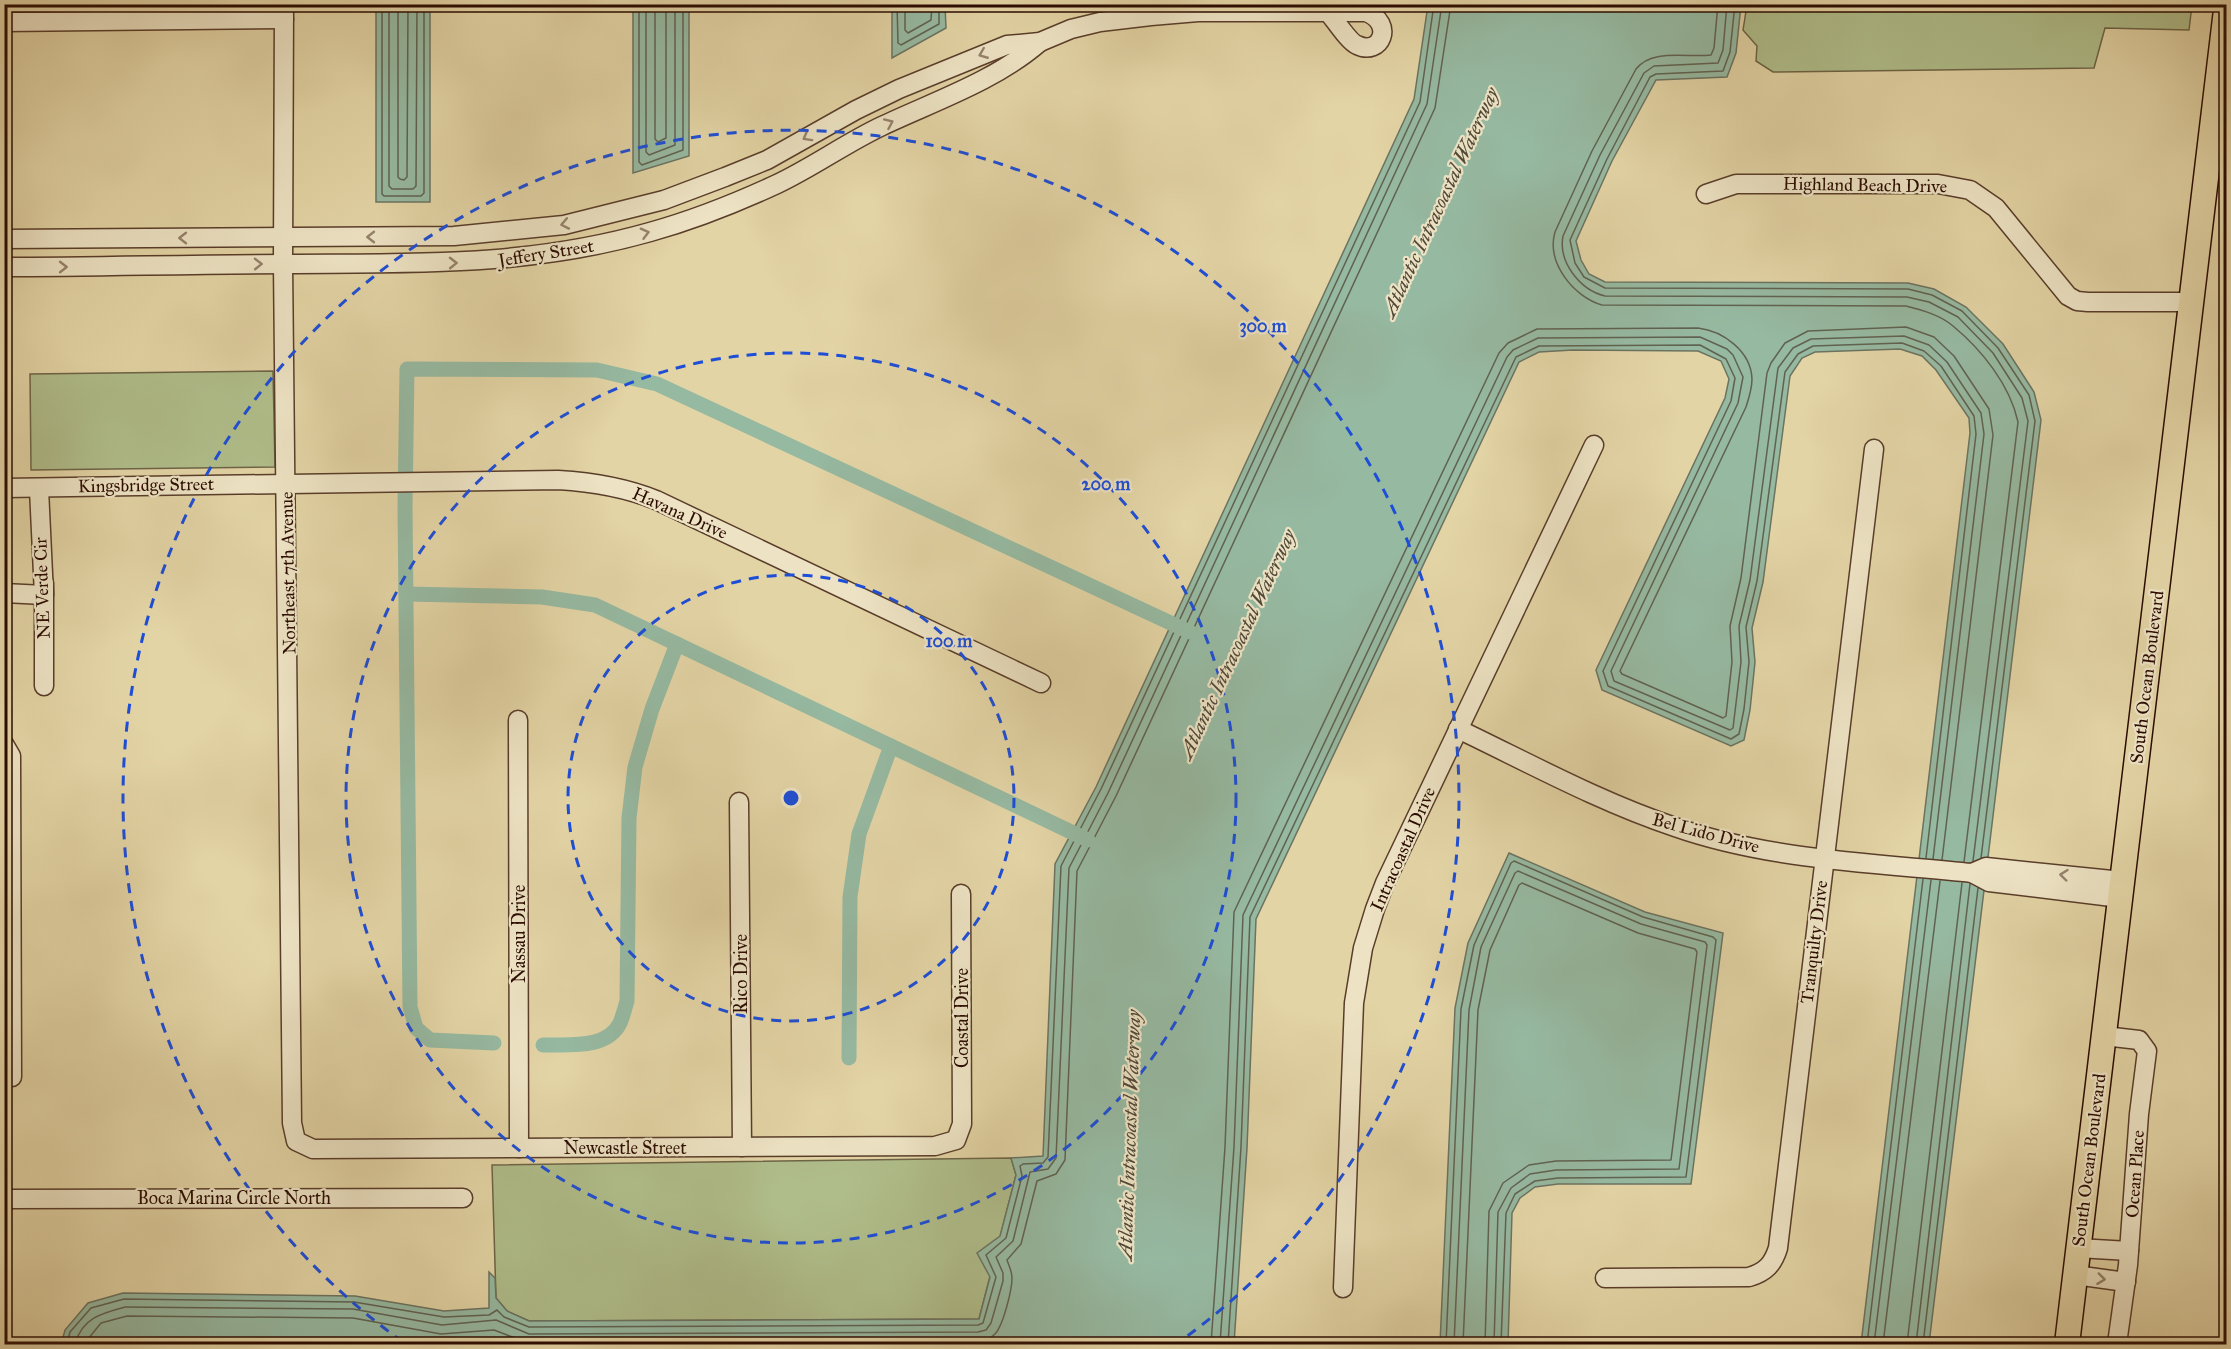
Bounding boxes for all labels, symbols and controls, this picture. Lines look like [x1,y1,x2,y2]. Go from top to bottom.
one-way arrow [978,47,989,60]
water label: Atlantic Intracoastal Waterway [1375,82,1504,322]
one-way arrow [883,119,894,131]
one-way arrow [803,130,813,142]
street label: Highland Beach Drive [1783,173,1947,198]
one-way arrow [561,217,571,230]
one-way arrow [639,228,650,240]
one-way arrow [366,231,375,243]
one-way arrow [178,232,187,244]
street label: Jeffery Street [495,234,596,273]
one-way arrow [448,257,457,269]
one-way arrow [253,258,262,270]
one-way arrow [58,261,67,273]
text: 300 m [1239,315,1287,338]
street label: Kingsbridge Street [78,473,215,498]
text: 200 m [1082,473,1131,495]
street label: Havana Drive [629,482,731,544]
street label: Northeast 7th Avenue [276,491,300,655]
water label: Atlantic Intracoastal Waterway [1172,524,1301,764]
street label: NE Verde Cir [29,536,55,639]
street label: South Ocean Boulevard [2125,589,2169,765]
text: 100 m [926,630,973,652]
street label: Intracoastal Drive [1366,784,1440,914]
centre of rings [781,788,801,808]
street label: Bel Lido Drive [1650,808,1762,858]
one-way arrow [2059,869,2068,882]
street label: Tranquilty Drive [1796,879,1833,1005]
street label: Nassau Drive [508,885,530,983]
street label: Rico Drive [730,934,752,1014]
street label: Coastal Drive [951,968,973,1068]
water label: Atlantic Intracoastal Waterway [1113,1008,1145,1263]
street label: South Ocean Boulevard [2067,1072,2111,1248]
street label: Ocean Place [2121,1129,2149,1219]
street label: Newcastle Street [563,1137,687,1159]
street label: Boca Marina Circle North [137,1187,331,1209]
one-way arrow [2096,1272,2105,1284]

